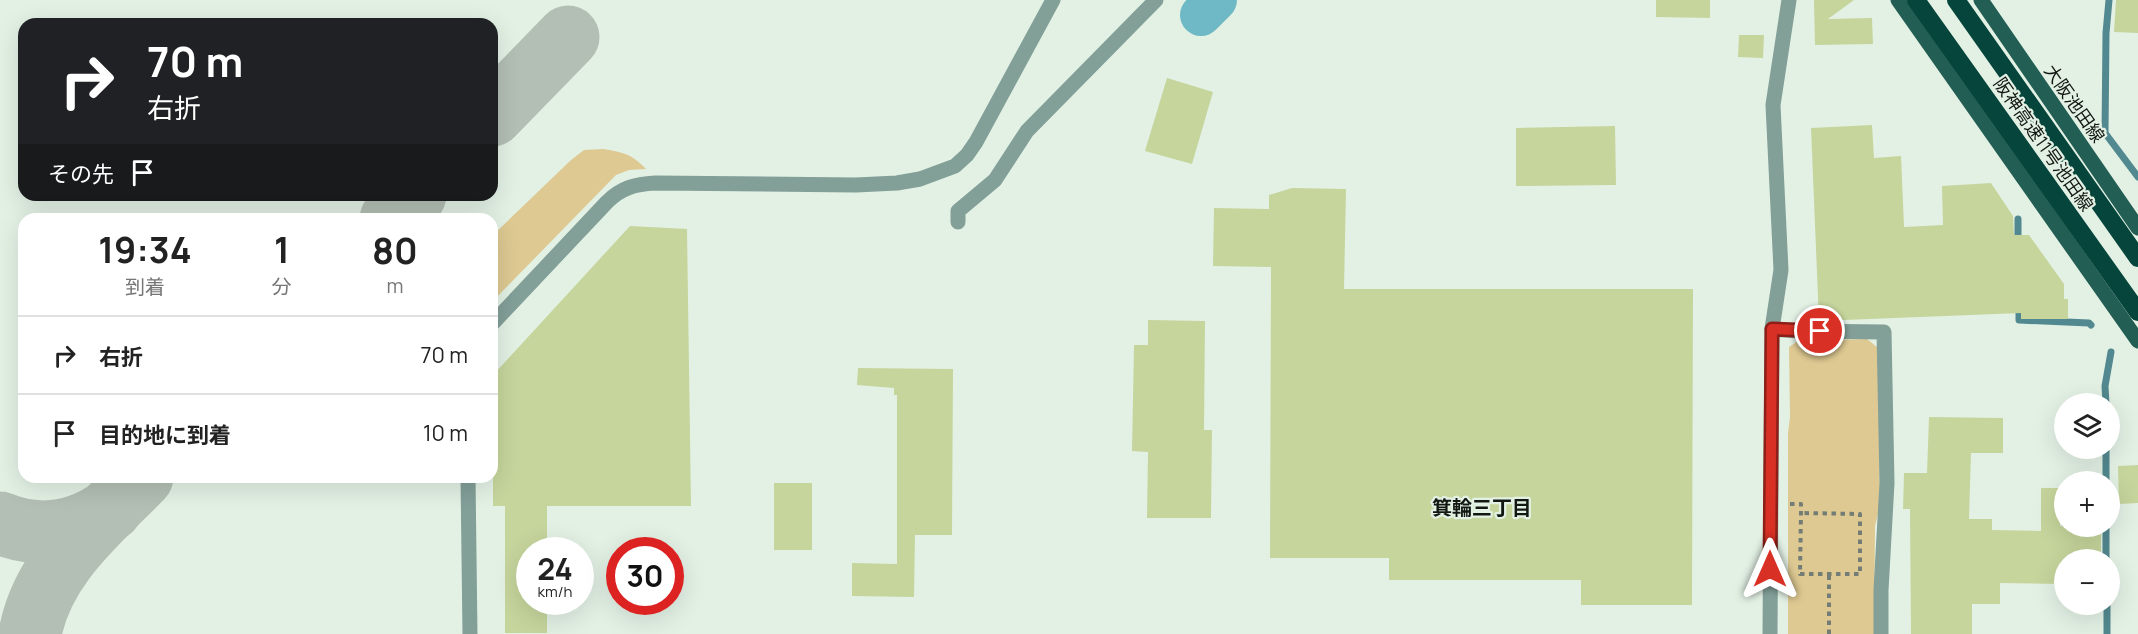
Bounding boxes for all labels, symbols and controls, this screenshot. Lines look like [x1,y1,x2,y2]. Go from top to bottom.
text: 70 m [147,32,243,90]
icon: right [48,42,126,120]
street label: 大阪池田線 [2039,59,2111,147]
street label: 阪神高速11号池田線 [1989,72,2099,216]
text: 右折 [147,89,201,126]
icon: arrive [126,156,159,189]
text: その先 [48,159,114,189]
text: 19:34 [98,225,192,274]
text: 1 [274,225,290,274]
text: 80 [372,226,418,275]
text: m [386,272,403,299]
text: 到着 [125,273,165,300]
text: 分 [272,273,292,300]
pin [1794,305,1845,356]
icon: arrive [1803,314,1836,347]
icon: right [48,339,81,372]
text: 70 m [420,340,468,370]
text: 右折 [99,342,143,372]
map controls [2054,393,2120,615]
button: layers [2054,393,2120,459]
icon: arrive [48,417,81,450]
text: 10 m [423,418,468,448]
text: 目的地に到着 [99,420,231,450]
button: + [2054,471,2120,537]
district label: 箕輪三丁目 [1432,494,1532,521]
speed limit sign: 30 [606,537,684,615]
position arrow [1738,537,1802,601]
text: 24 [537,548,573,589]
button: − [2054,549,2120,615]
text: km/h [538,581,572,602]

